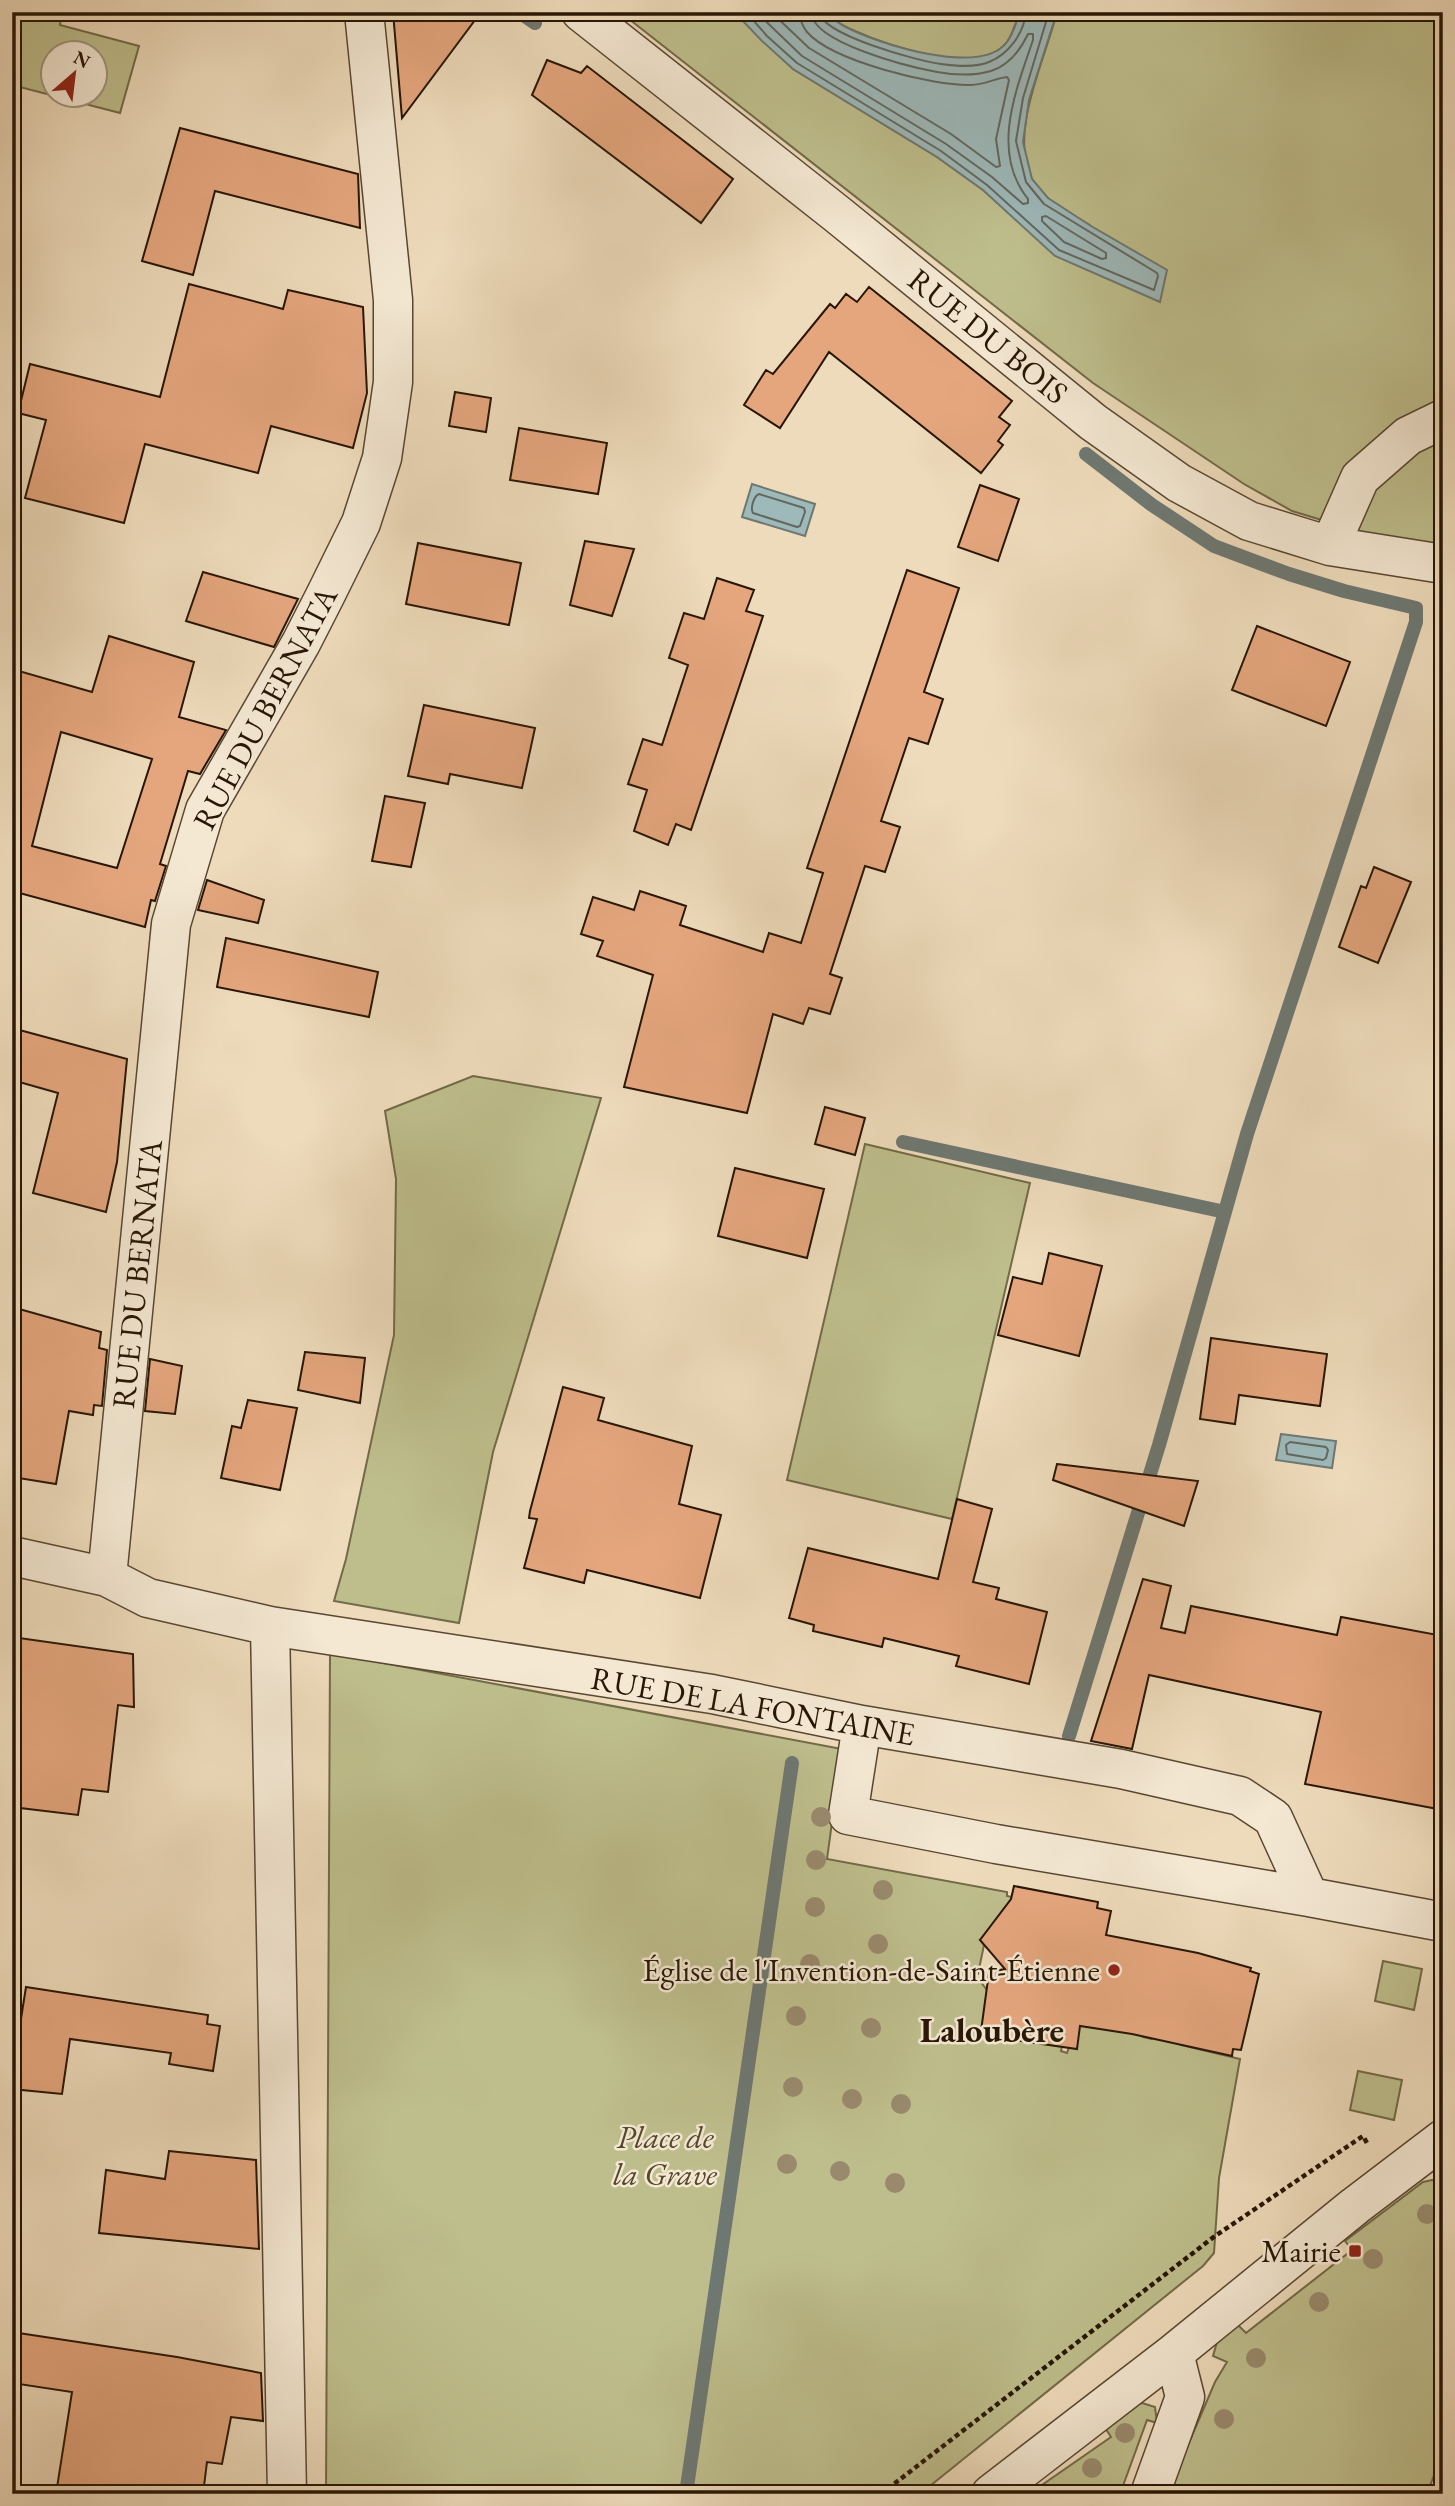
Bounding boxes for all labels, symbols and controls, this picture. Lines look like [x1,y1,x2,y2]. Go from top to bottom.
north arrow [38,38,108,108]
text: N [69,45,95,74]
street label: RUE DU BOIS [899,259,1077,413]
street label: RUE DU BERNATA [183,578,347,837]
street label: RUE DU BERNATA [102,1137,172,1410]
street label: RUE DE LA FONTAINE [588,1657,918,1755]
place label: Église de l'Invention-de-Saint-Étienne [642,1949,1100,1991]
marker: Église de l'Invention-de-Saint-Étienne [1106,1962,1122,1978]
district label: Laloubère [920,2007,1064,2052]
park label: Place de la Grave [613,2116,718,2195]
place label: Mairie [1261,2230,1341,2272]
marker: Mairie [1347,2243,1363,2259]

